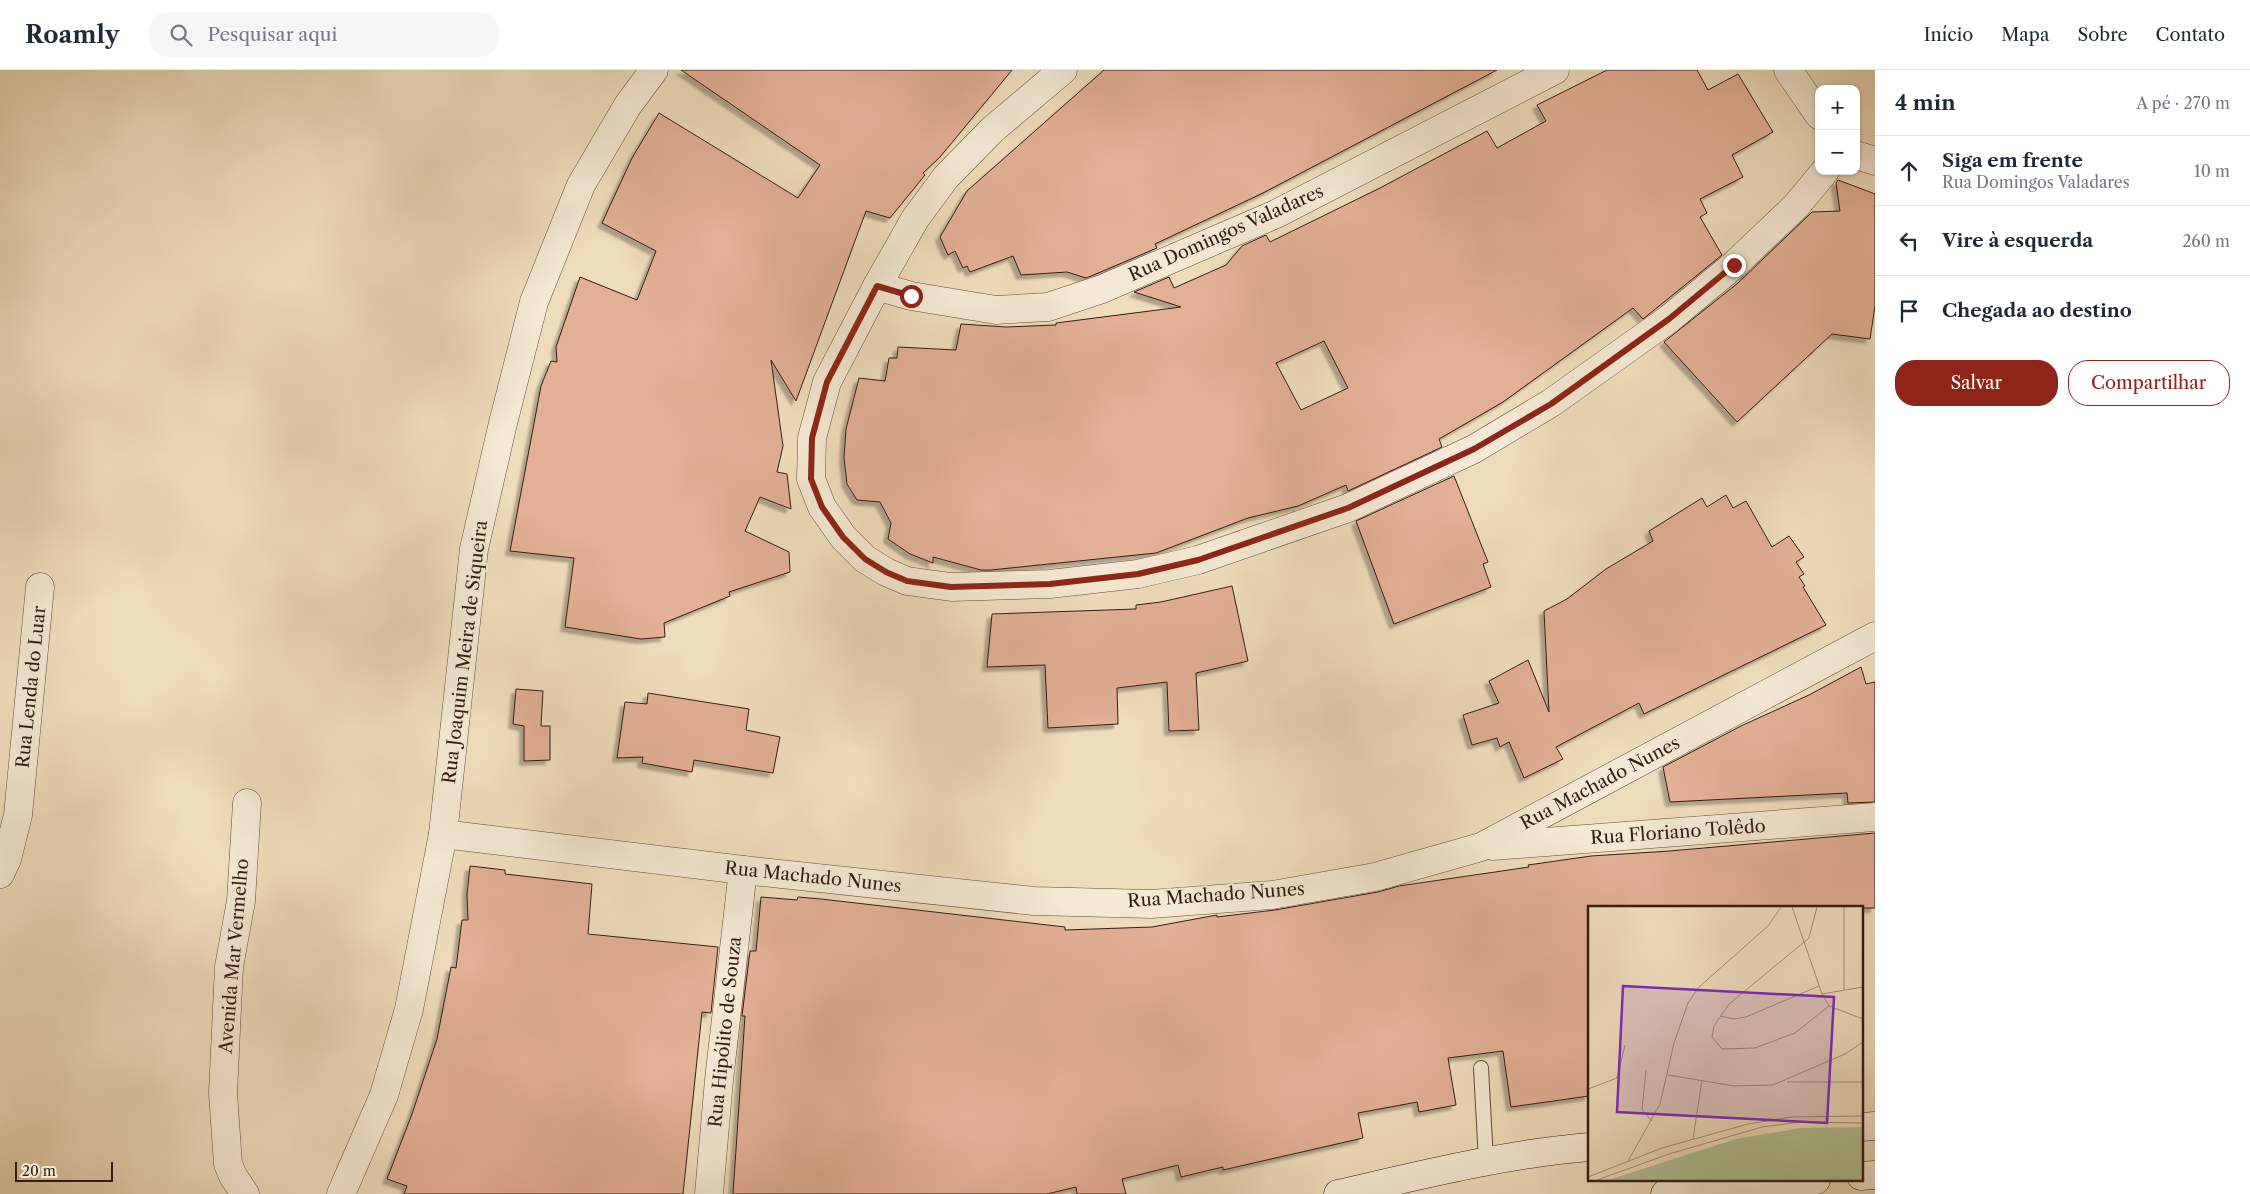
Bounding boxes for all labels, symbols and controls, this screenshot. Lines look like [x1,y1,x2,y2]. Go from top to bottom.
search box [149,12,499,57]
text: Roamly [25,20,119,49]
icon: search [167,21,195,49]
text: Pesquisar aqui [207,23,337,46]
text: Início [1924,24,1973,46]
text: Mapa [2001,24,2049,46]
text: Sobre [2077,24,2128,46]
text: Contato [2156,24,2225,46]
map controls [1815,85,1860,175]
button: + [1815,85,1860,130]
text: 4 min [1895,90,1956,115]
text: A pé · 270 m [2136,93,2230,113]
button: − [1815,130,1860,175]
text: Siga em frente [1942,149,2083,172]
icon: ahead [1895,157,1923,185]
text: 10 m [2194,161,2230,181]
text: Rua Domingos Valadares [1942,172,2130,192]
street label: Rua Domingos Valadares [1125,180,1327,286]
icon: left [1895,227,1923,255]
text: Vire à esquerda [1942,229,2093,252]
text: 260 m [2182,231,2230,251]
route end [1723,254,1746,277]
route start [900,285,923,308]
icon: arrive [1895,297,1923,325]
text: Chegada ao destino [1942,299,2132,322]
button: Salvar [1895,360,2058,406]
button: Compartilhar [2068,360,2230,406]
street label: Rua Joaquim Meira de Siqueira [438,518,492,785]
street label: Rua Lenda do Luar [12,604,51,769]
street label: Rua Machado Nunes [1516,732,1684,834]
street label: Rua Floriano Tolêdo [1590,815,1766,849]
street label: Rua Machado Nunes [724,857,902,897]
street label: Avenida Mar Vermelho [214,858,253,1055]
street label: Rua Machado Nunes [1127,878,1305,912]
inset map [1588,906,1862,1182]
street label: Rua Hipólito de Souza [704,935,746,1129]
scale bar [15,1159,112,1182]
text: 20 m [22,1162,56,1180]

